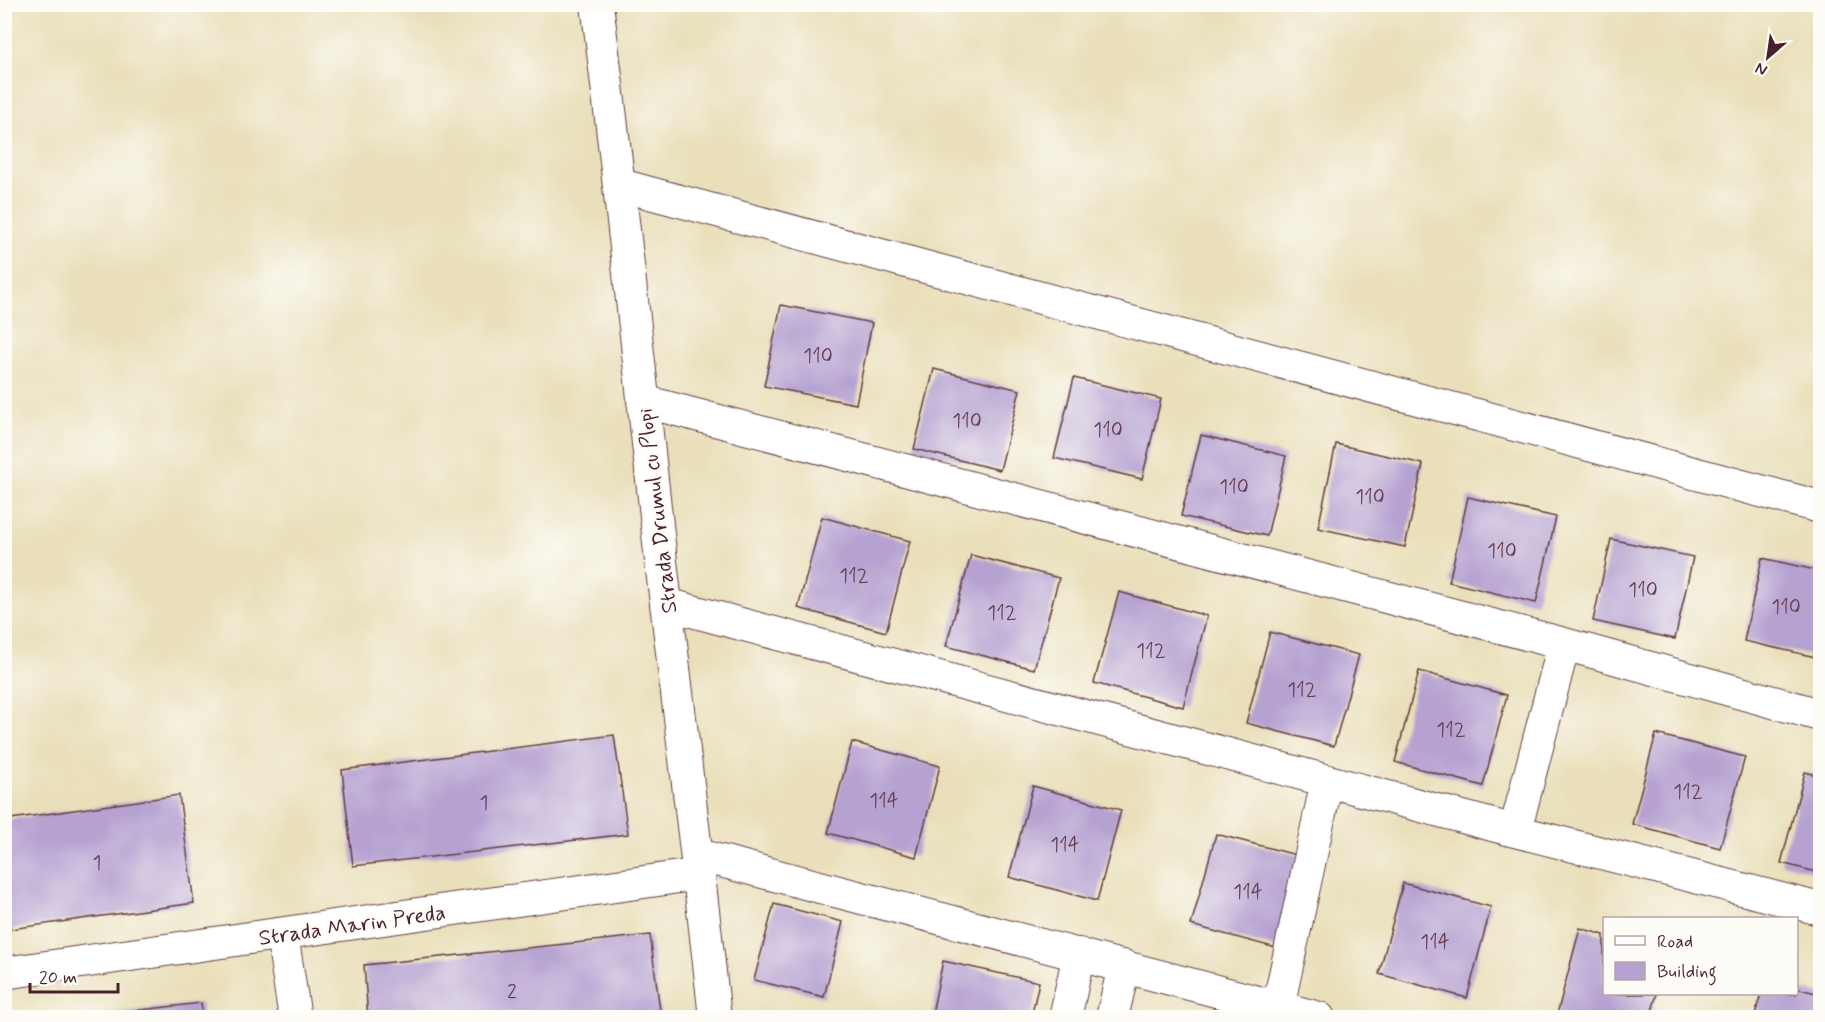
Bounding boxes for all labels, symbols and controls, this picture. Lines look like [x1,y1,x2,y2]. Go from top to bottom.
north arrow [1738,27,1798,87]
text: N [1752,57,1771,81]
house number: 110 [803,343,833,370]
street label: Strada Drumul cu Plopi [631,406,684,615]
house number: 110 [952,408,982,435]
house number: 110 [1093,417,1123,444]
house number: 110 [1219,474,1249,501]
house number: 110 [1355,484,1385,511]
house number: 110 [1487,538,1517,565]
house number: 112 [839,563,869,590]
house number: 110 [1628,577,1658,604]
house number: 110 [1771,594,1801,621]
house number: 112 [987,600,1017,627]
house number: 112 [1136,638,1166,665]
house number: 112 [1287,677,1317,704]
house number: 112 [1436,717,1466,744]
house number: 112 [1673,779,1703,806]
house number: 114 [869,788,899,815]
house number: 1 [480,790,488,817]
house number: 114 [1050,832,1080,859]
house number: 1 [93,850,101,877]
house number: 114 [1233,879,1263,906]
street label: Strada Marin Preda [257,899,447,953]
legend [1603,917,1798,995]
house number: 114 [1420,929,1450,956]
text: Road [1657,930,1693,954]
scale bar [30,956,118,994]
text: Building [1657,960,1717,986]
text: 20 m [39,966,77,990]
house number: 2 [507,979,517,1006]

